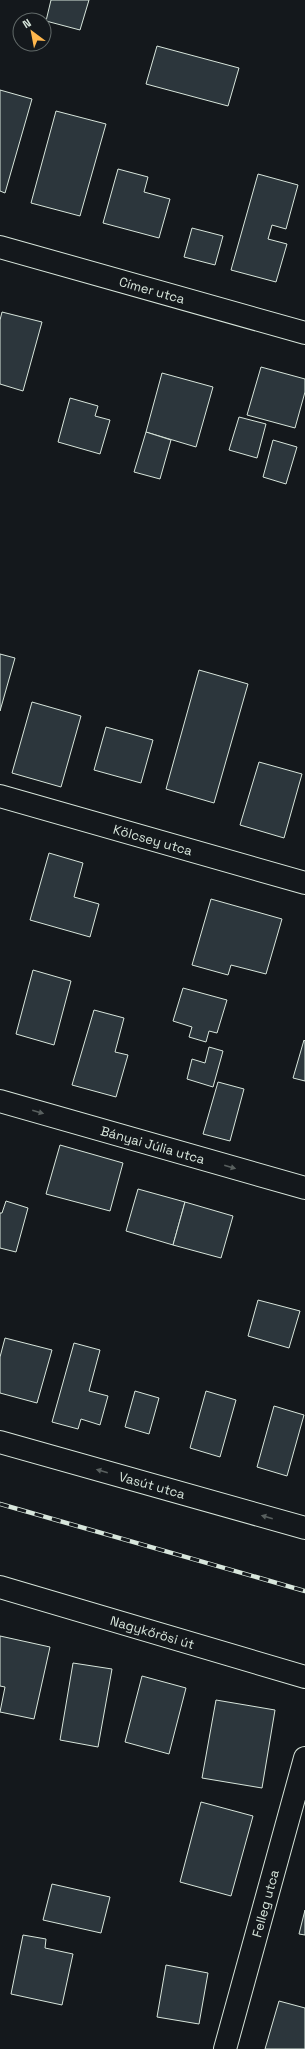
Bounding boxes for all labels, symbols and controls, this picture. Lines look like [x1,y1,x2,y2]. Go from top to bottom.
north arrow [12,12,52,52]
text: N [20,16,34,31]
street label: Címer utca [117,273,187,307]
street label: Kölcsey utca [111,820,195,859]
one-way arrow [32,1109,44,1115]
street label: Bányai Júlia utca [99,1122,207,1168]
one-way arrow [224,1164,236,1170]
street label: Vasút utca [117,1467,188,1502]
one-way arrow [96,1468,108,1474]
one-way arrow [261,1514,273,1520]
street label: Nagykőrösi út [108,1612,197,1652]
street label: Felleg utca [248,1867,283,1939]

